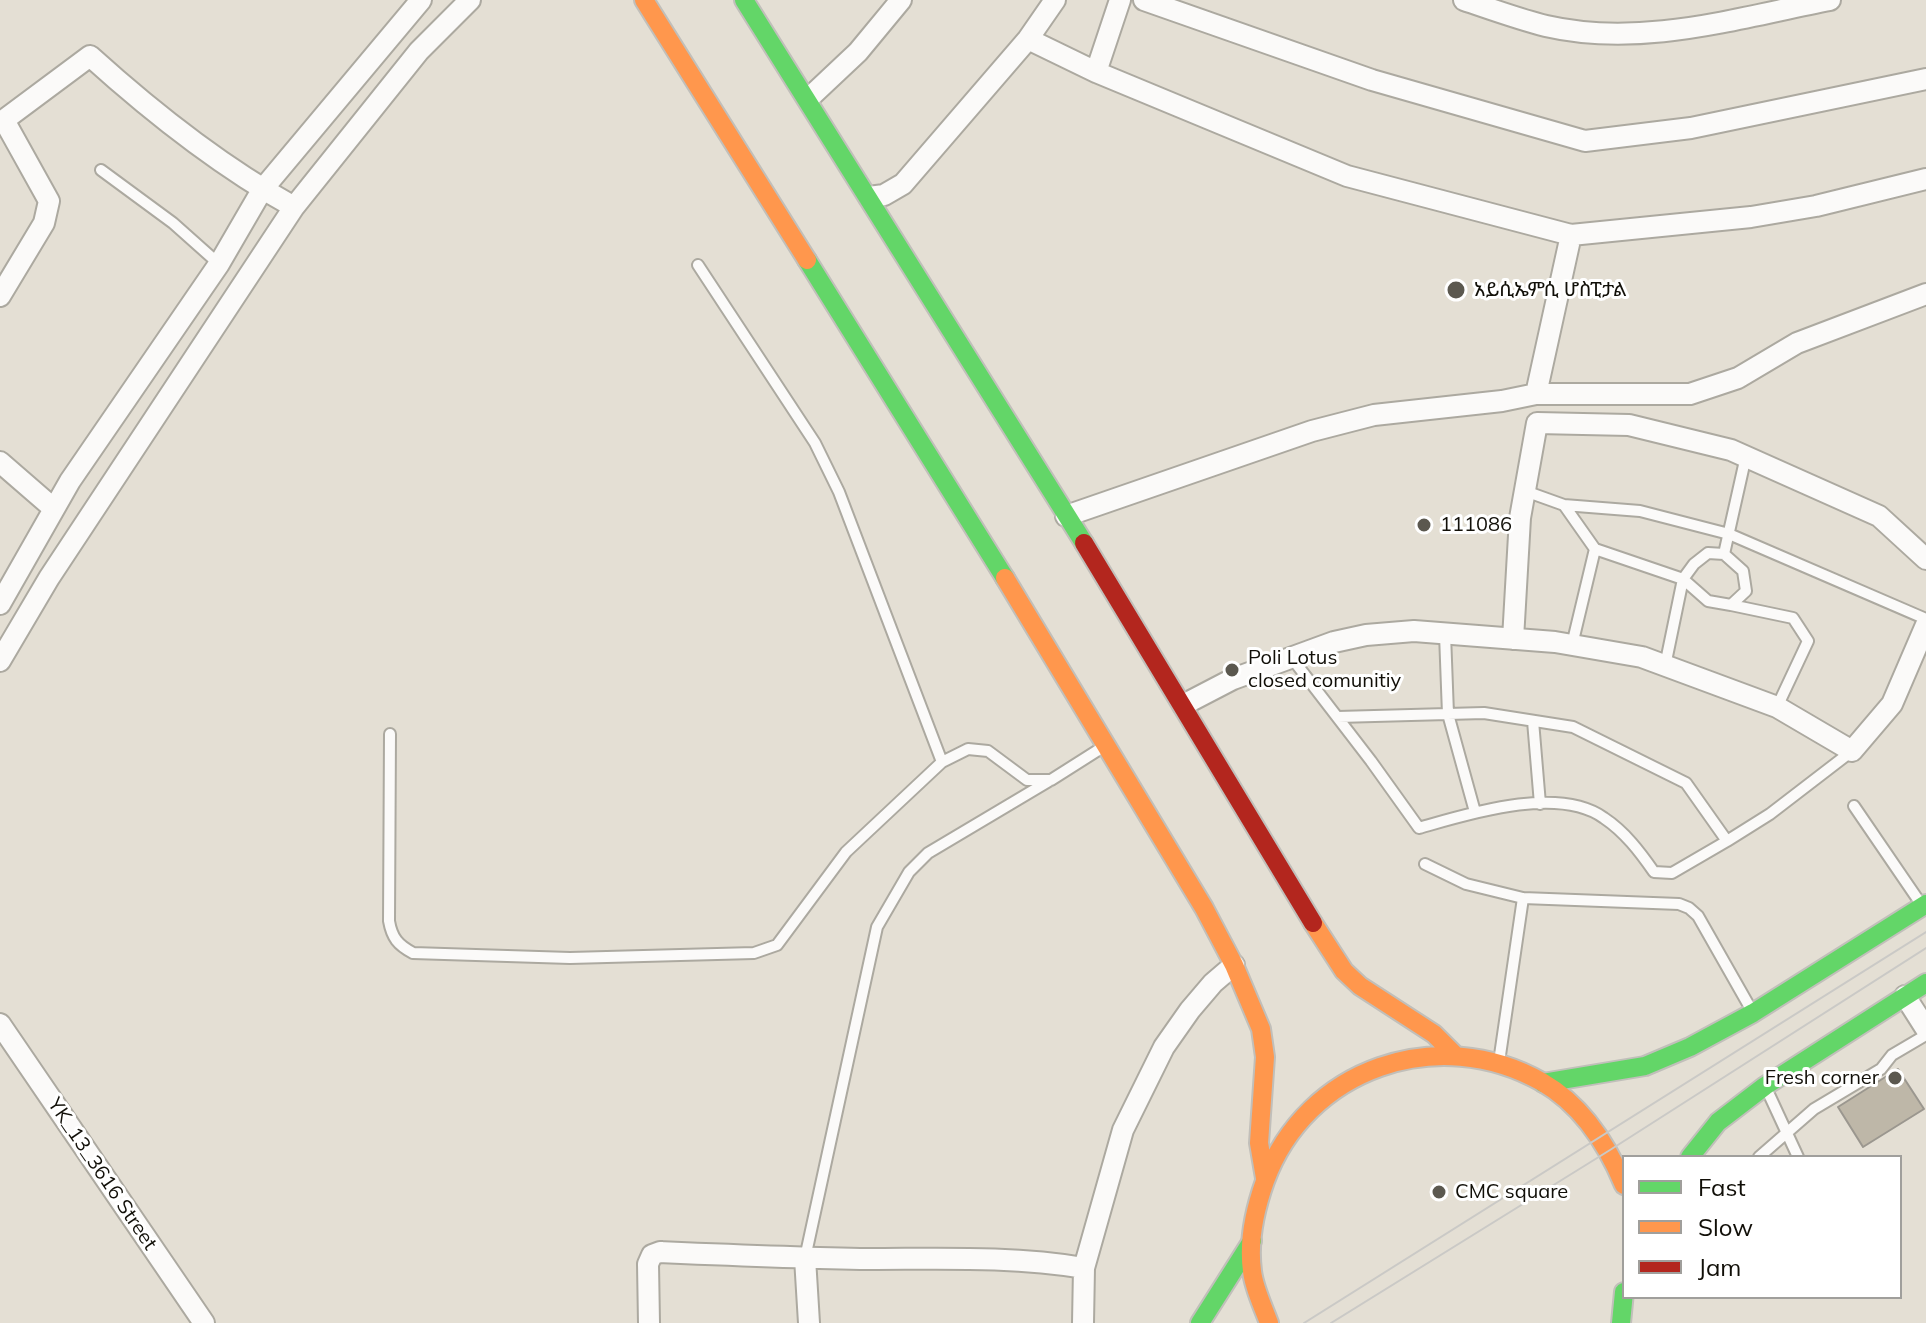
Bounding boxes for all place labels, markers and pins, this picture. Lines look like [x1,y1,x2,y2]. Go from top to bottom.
place label: አይሲኤምሲ ሆስፒታል [1474,278,1627,302]
marker: አይሲኤምሲ ሆስፒታል [1445,279,1467,301]
place label: 111086 [1440,513,1512,537]
marker: 111086 [1415,516,1433,534]
place label: Poli Lotus closed comunitiy [1248,646,1401,693]
marker: Poli Lotus closed comunitiy [1223,661,1241,679]
place label: Fresh corner [1765,1066,1879,1090]
marker: Fresh corner [1886,1069,1904,1087]
place label: CMC square [1455,1180,1568,1204]
marker: CMC square [1430,1183,1448,1201]

